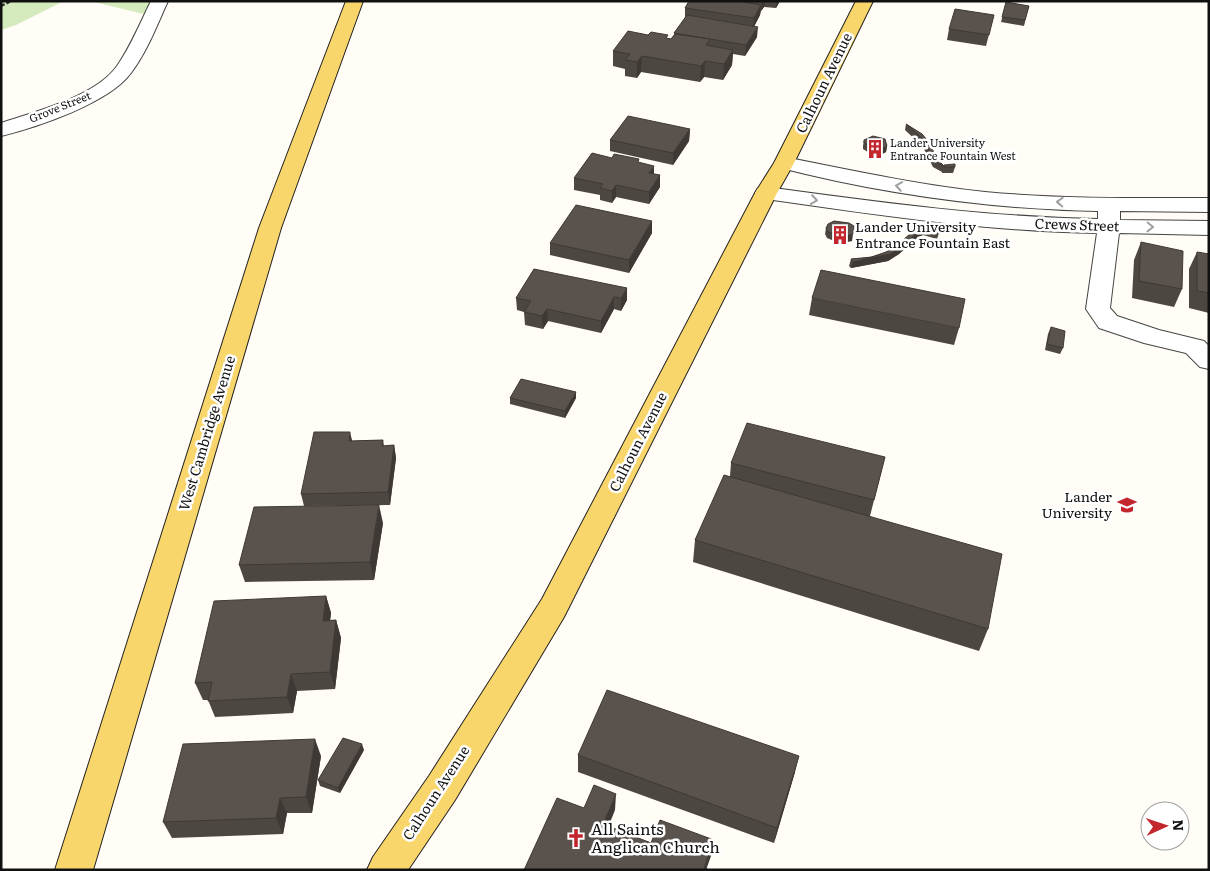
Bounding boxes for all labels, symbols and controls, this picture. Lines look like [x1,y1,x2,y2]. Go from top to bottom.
street label: Calhoun Avenue [790,29,856,136]
street label: Grove Street [26,86,93,126]
place label: Lander University Entrance Fountain West [890,134,1016,163]
building icon: Lander University Entrance Fountain West [864,138,886,160]
one-way arrow [895,181,903,191]
one-way arrow [811,194,819,205]
one-way arrow [1056,197,1064,207]
street label: Crews Street [1034,213,1120,235]
place label: Lander University Entrance Fountain East [855,216,1011,252]
one-way arrow [1147,222,1155,232]
building icon: Lander University Entrance Fountain East [829,224,851,246]
street label: West Cambridge Avenue [173,353,239,513]
street label: Calhoun Avenue [603,388,671,495]
place label: Lander University [1042,486,1113,522]
school or university icon: Lander University [1116,494,1138,516]
street label: Calhoun Avenue [397,741,473,844]
north arrow [1140,801,1190,851]
place label: All Saints Anglican Church [591,816,720,858]
text: N [1169,819,1189,832]
church icon: All Saints Anglican Church [565,827,587,849]

